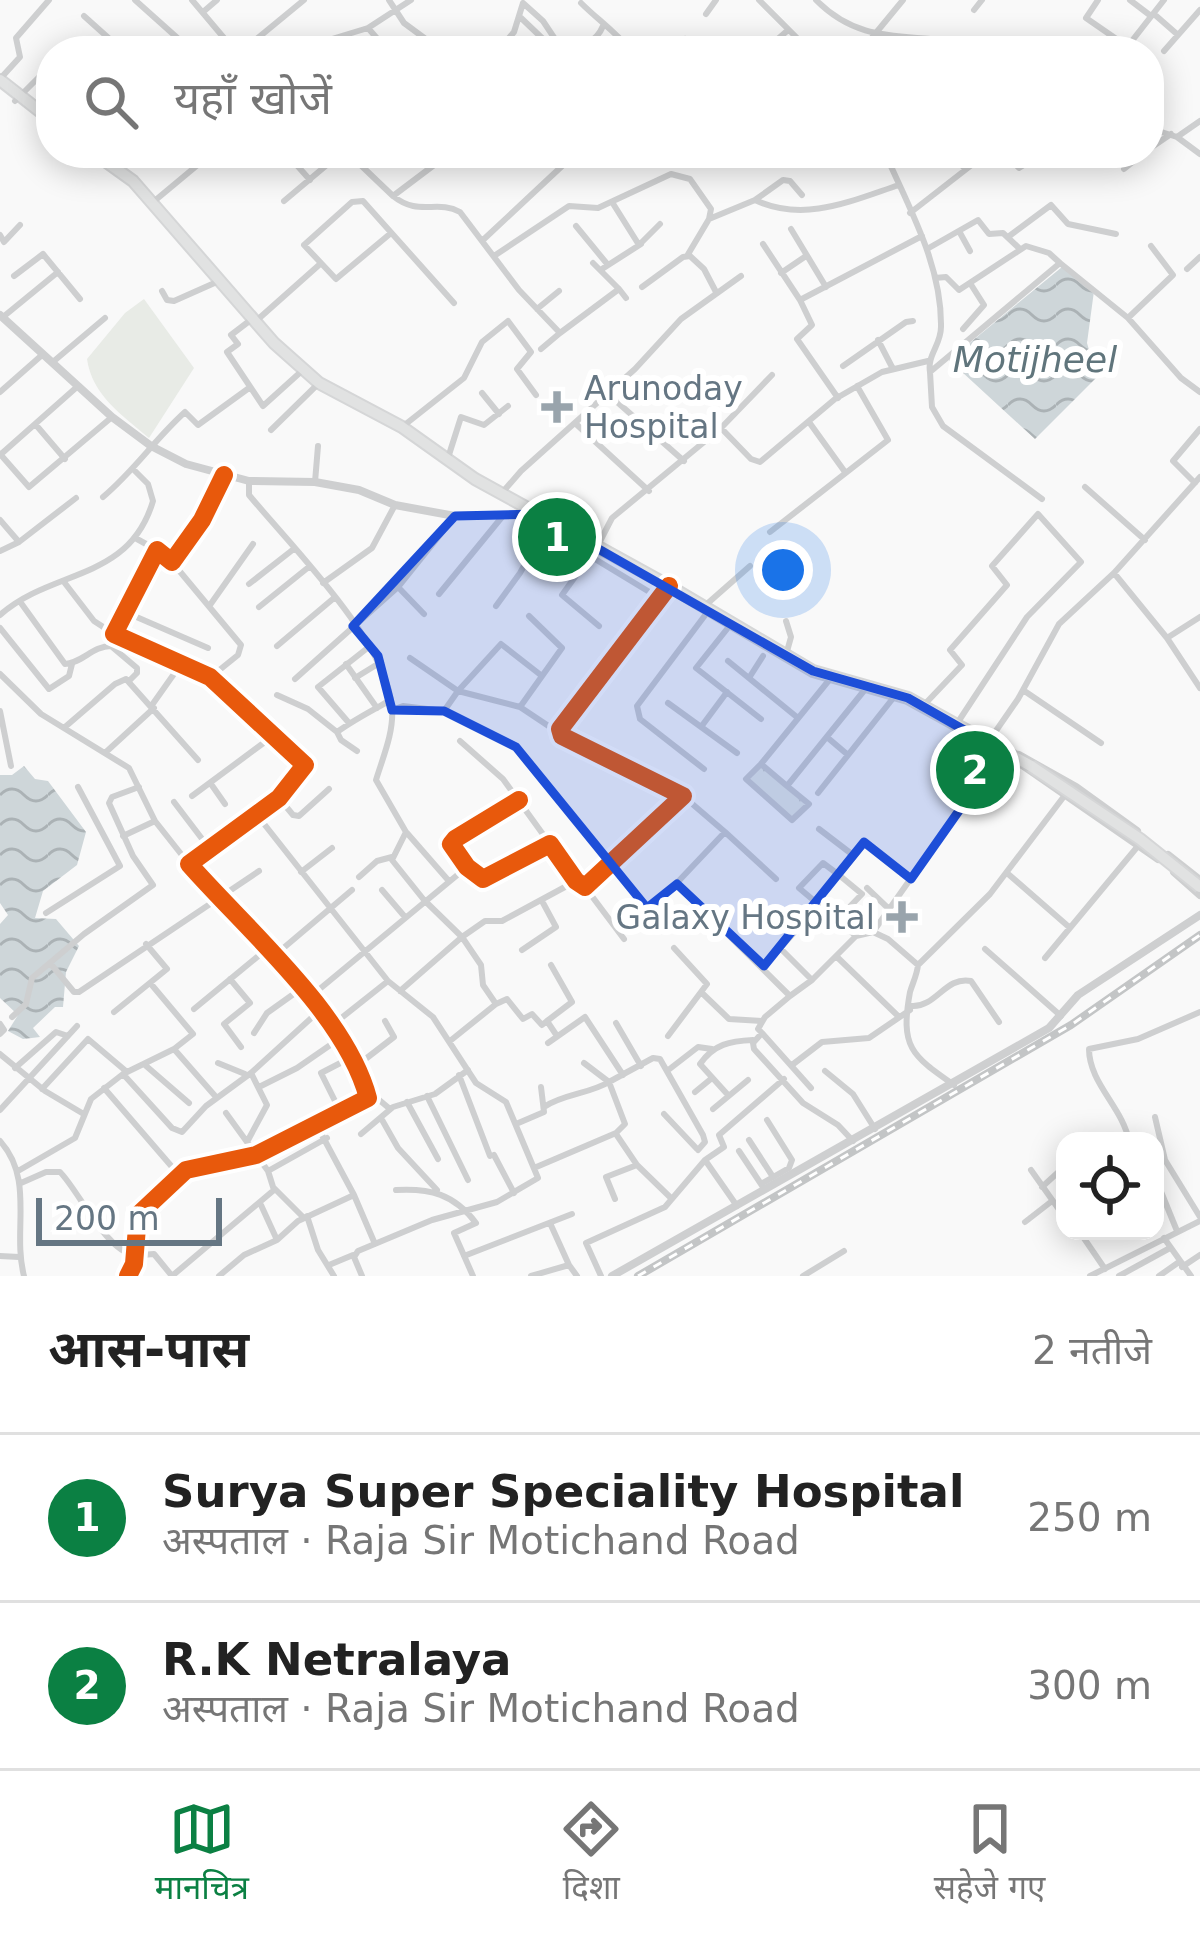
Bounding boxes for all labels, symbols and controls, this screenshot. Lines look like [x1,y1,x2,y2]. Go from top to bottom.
search box [36,36,1164,168]
icon: search [78,69,144,135]
text: यहाँ खोजें [174,72,332,125]
water label: Motijheel [953,339,1117,380]
place label: Arunoday Hospital [584,369,743,446]
marker: Arunoday Hospital [541,391,573,423]
pin: 1 [518,492,596,582]
your location [753,540,813,600]
pin: 2 [936,725,1014,815]
place label: Galaxy Hospital [616,898,875,937]
marker: Galaxy Hospital [886,901,918,933]
map controls [1056,1132,1164,1240]
button: locate [1056,1132,1164,1240]
scale bar [36,1192,222,1245]
text: 200 m [54,1199,160,1238]
text: आस-पास [48,1320,249,1379]
text: 2 नतीजे [1032,1328,1152,1373]
text: Surya Super Speciality Hospital [162,1465,964,1518]
text: 1 [73,1495,101,1540]
text: 250 m [1027,1495,1152,1540]
text: अस्पताल · Raja Sir Motichand Road [162,1518,800,1563]
text: R.K Netralaya [162,1633,511,1686]
text: 2 [73,1663,101,1708]
text: 300 m [1027,1663,1152,1708]
text: अस्पताल · Raja Sir Motichand Road [162,1686,800,1731]
tab: मानचित्र [155,1796,249,1912]
tab: दिशा [558,1796,624,1912]
tab: सहेजे गए [934,1796,1045,1912]

